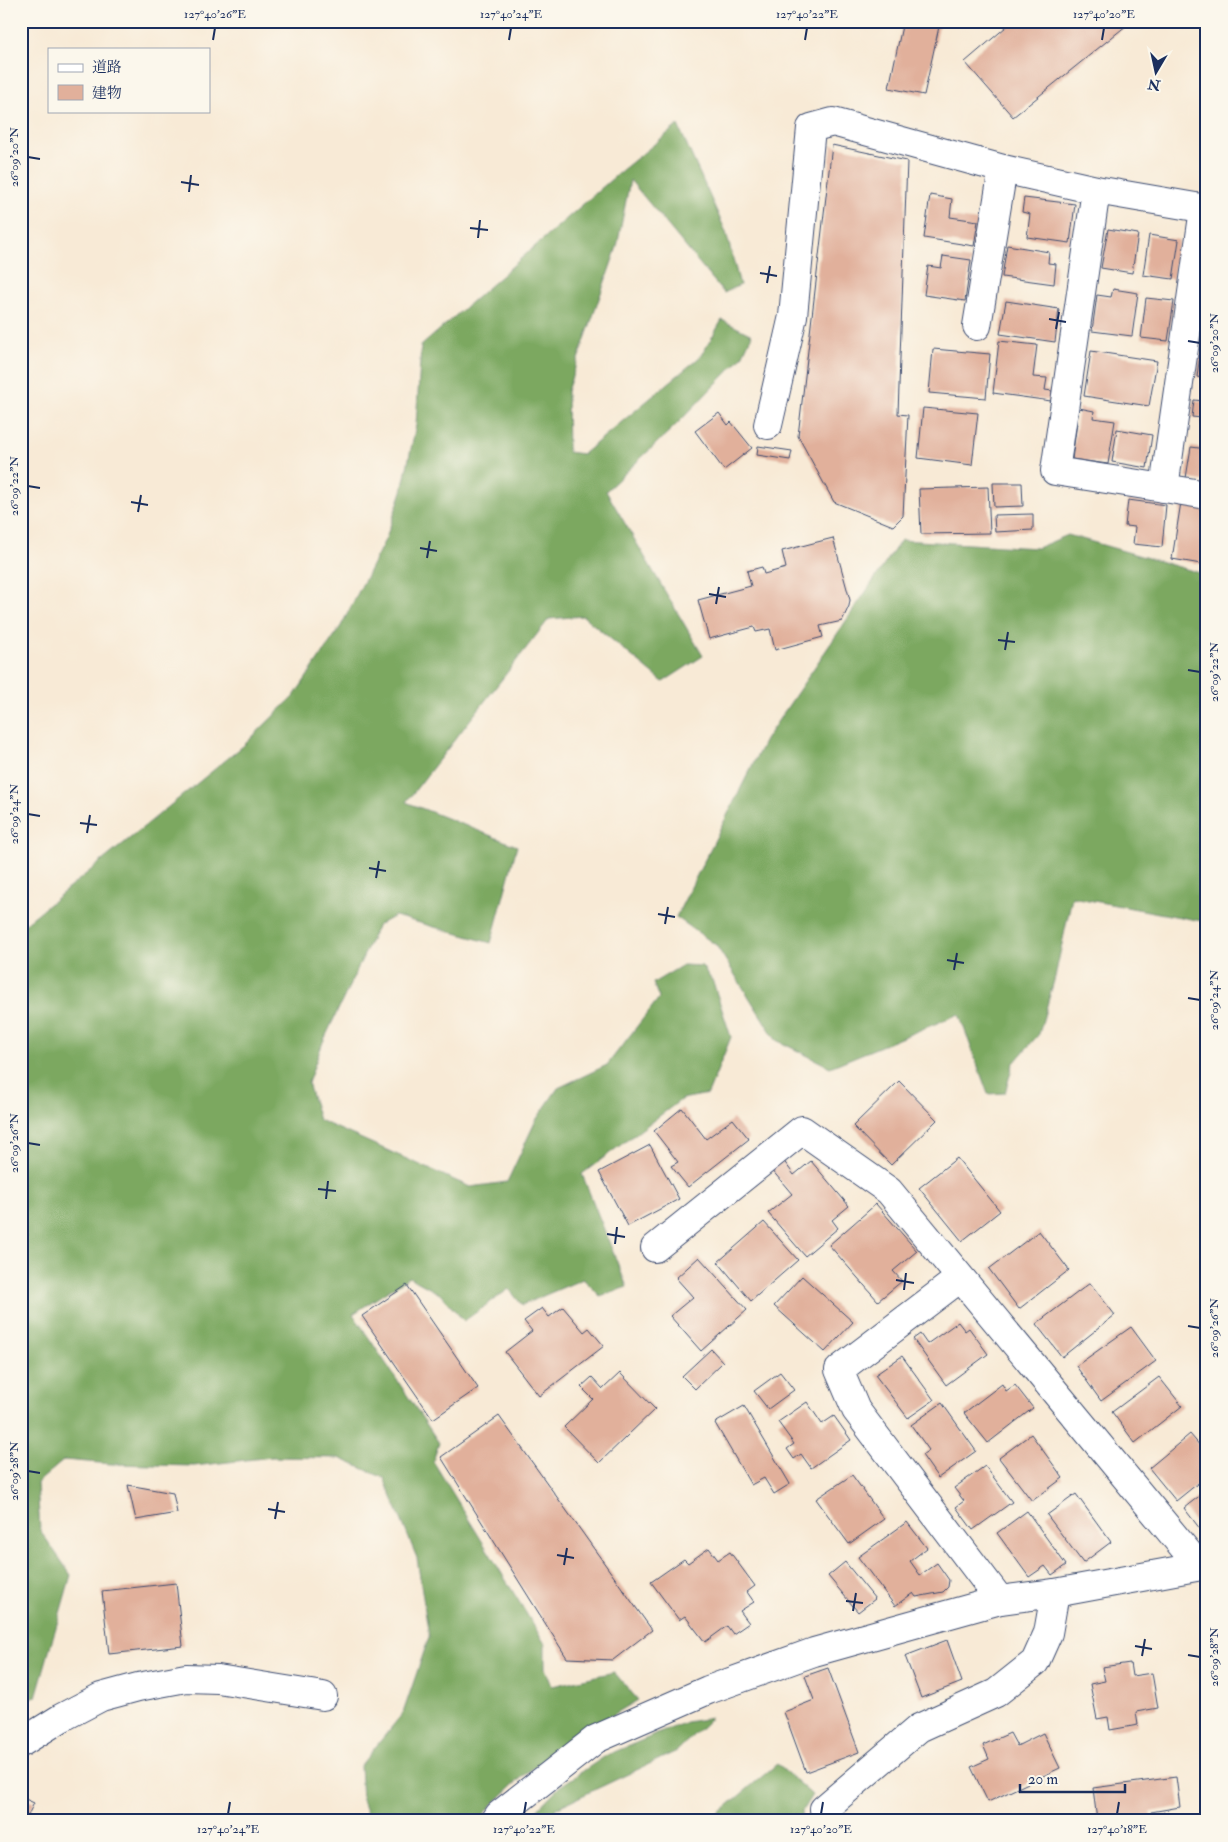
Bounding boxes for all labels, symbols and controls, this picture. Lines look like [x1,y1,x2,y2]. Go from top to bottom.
text: 127°40'26"E [184,7,246,22]
text: 127°40'24"E [480,7,542,22]
text: 127°40'22"E [776,7,838,22]
text: 127°40'20"E [1073,7,1135,22]
legend [48,48,210,112]
north arrow [1130,48,1180,98]
text: 道路 [92,58,122,77]
text: N [1146,75,1163,94]
text: 建物 [92,84,122,103]
text: 26°09'20"N [7,127,22,187]
text: 26°09'20"N [1207,313,1222,373]
text: 26°09'22"N [7,456,22,516]
text: 26°09'22"N [1207,642,1222,702]
text: 26°09'24"N [7,784,22,844]
text: 26°09'24"N [1207,970,1222,1030]
text: 26°09'26"N [7,1113,22,1173]
text: 26°09'26"N [1207,1298,1222,1358]
text: 26°09'28"N [7,1441,22,1501]
text: 26°09'28"N [1207,1627,1222,1687]
scale bar [1020,1762,1126,1794]
text: 20 m [1028,1770,1058,1789]
text: 127°40'24"E [197,1822,259,1837]
text: 127°40'22"E [493,1822,555,1837]
text: 127°40'20"E [790,1822,852,1837]
text: 127°40'18"E [1087,1822,1147,1837]

